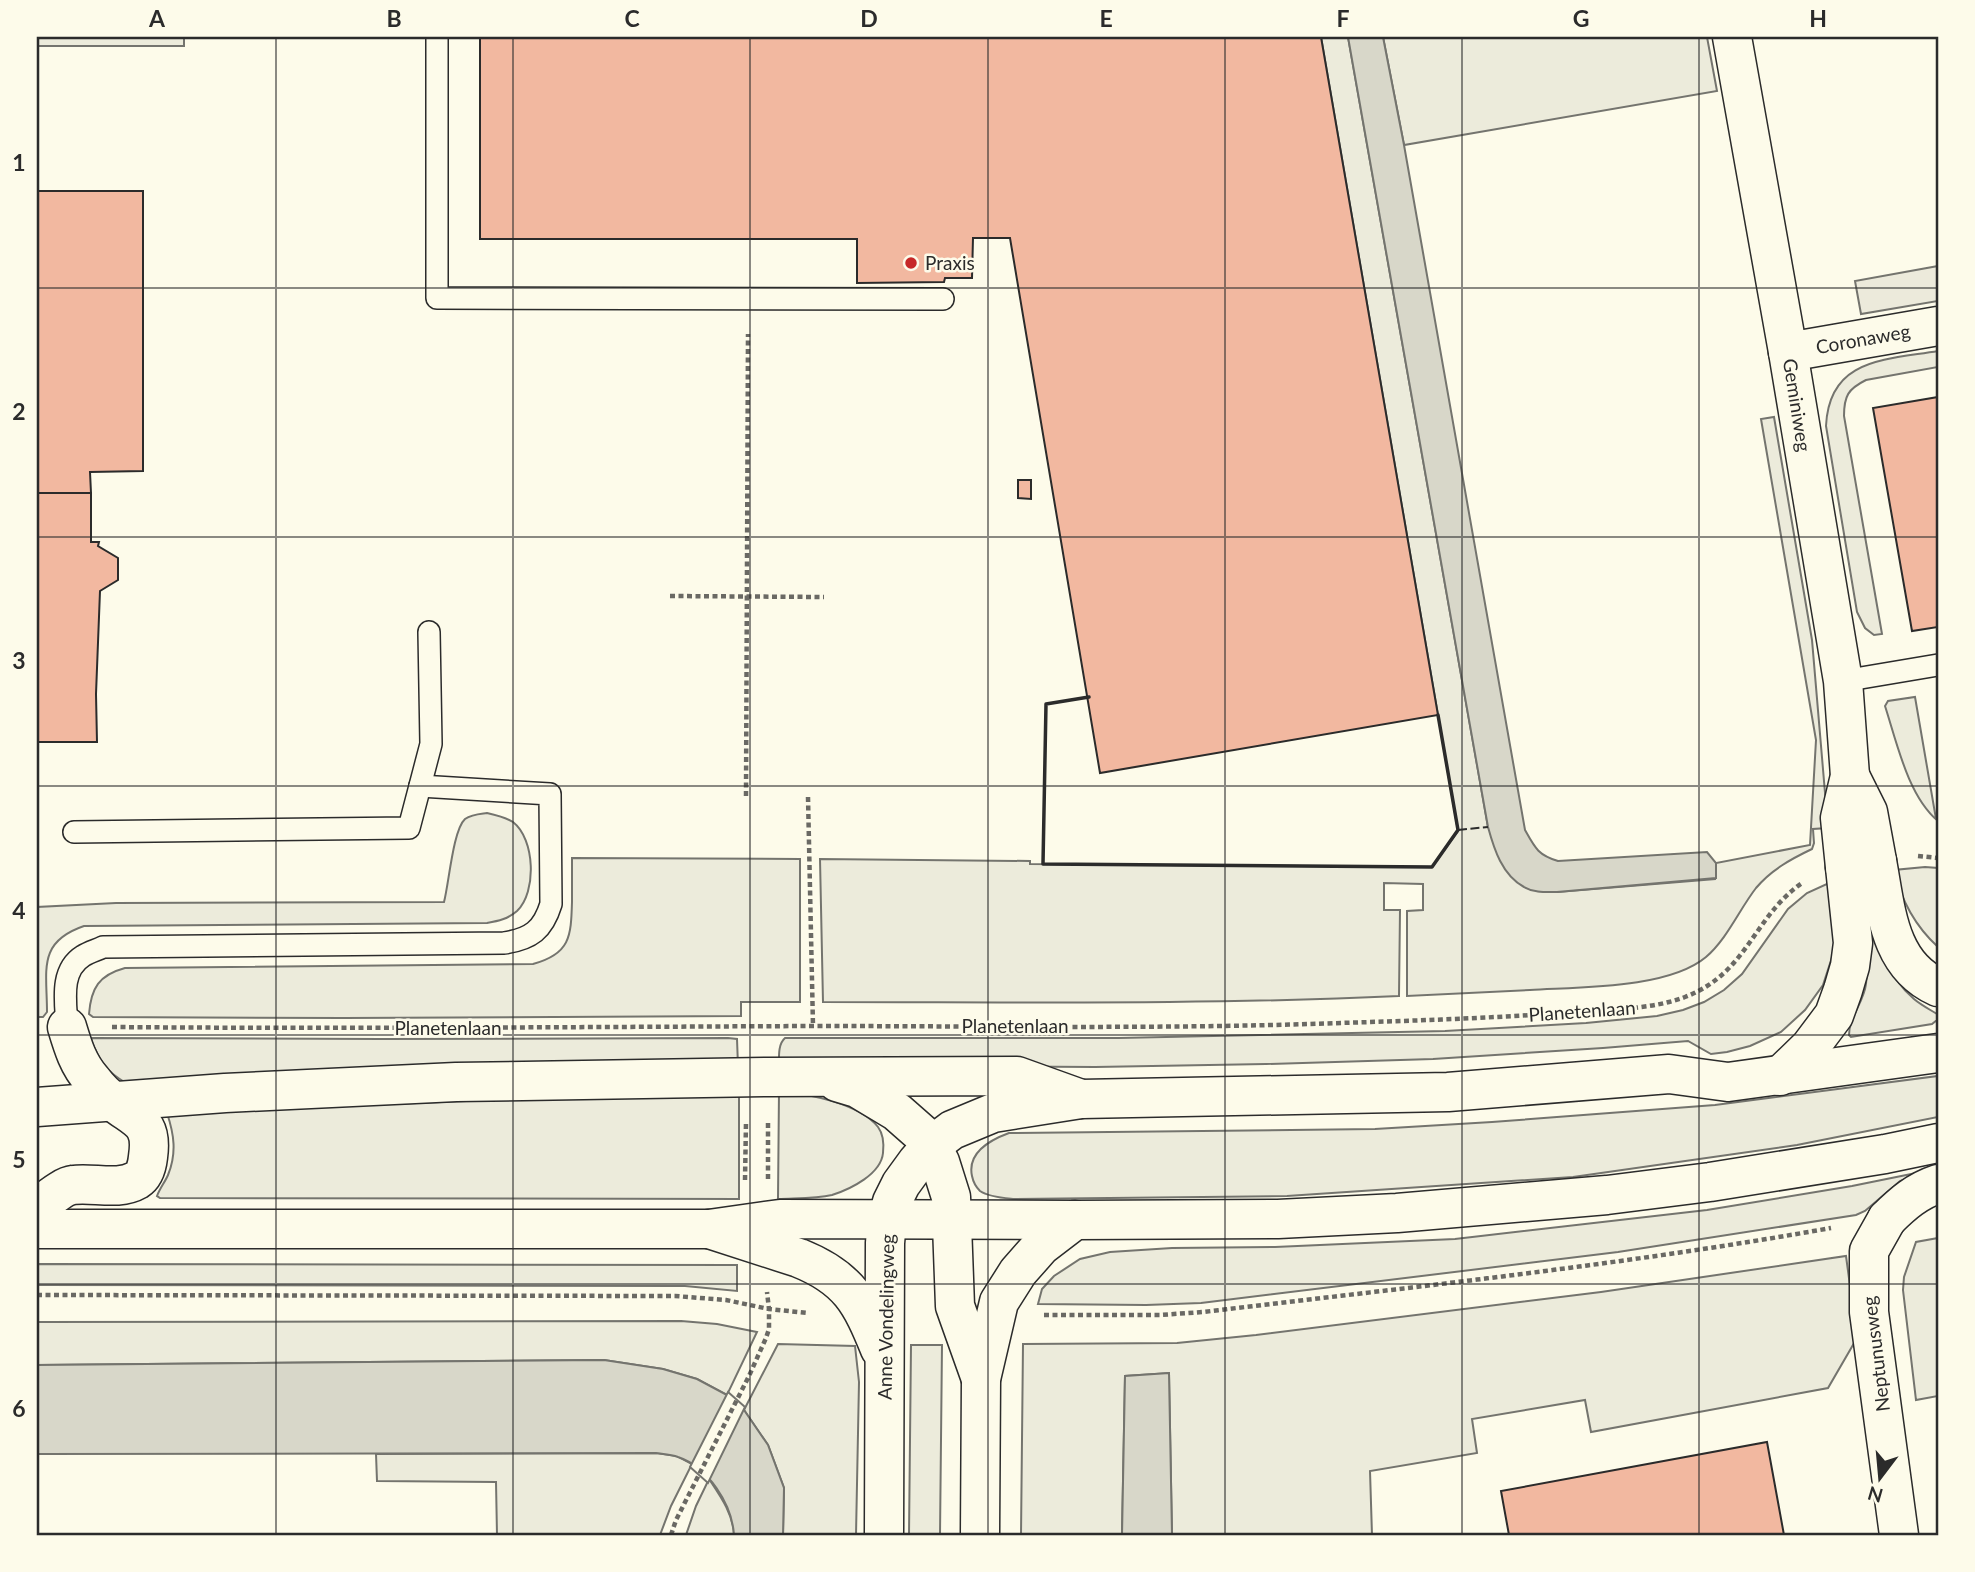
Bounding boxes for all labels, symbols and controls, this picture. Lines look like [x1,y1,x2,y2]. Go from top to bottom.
text: A [148,4,166,32]
text: B [386,4,402,32]
text: C [624,4,640,32]
text: D [860,4,878,32]
text: E [1099,4,1113,32]
text: F [1336,4,1350,32]
text: G [1573,4,1589,32]
text: H [1809,4,1827,32]
text: 1 [12,148,26,176]
place label: Praxis [925,251,975,274]
marker: Praxis [903,255,919,271]
street label: Coronaweg [1814,319,1912,358]
street label: Geminiweg [1779,357,1816,453]
text: 2 [12,397,26,425]
text: 3 [12,646,26,674]
text: 4 [12,896,26,924]
street label: Planetenlaan [1528,995,1636,1026]
street label: Planetenlaan [961,1014,1069,1037]
street label: Planetenlaan [394,1016,502,1039]
text: 5 [12,1145,26,1173]
street label: Anne Vondelingweg [873,1234,898,1400]
street label: Neptunusweg [1857,1295,1894,1413]
text: 6 [12,1394,26,1422]
north arrow [1846,1442,1916,1512]
text: N [1865,1482,1885,1508]

